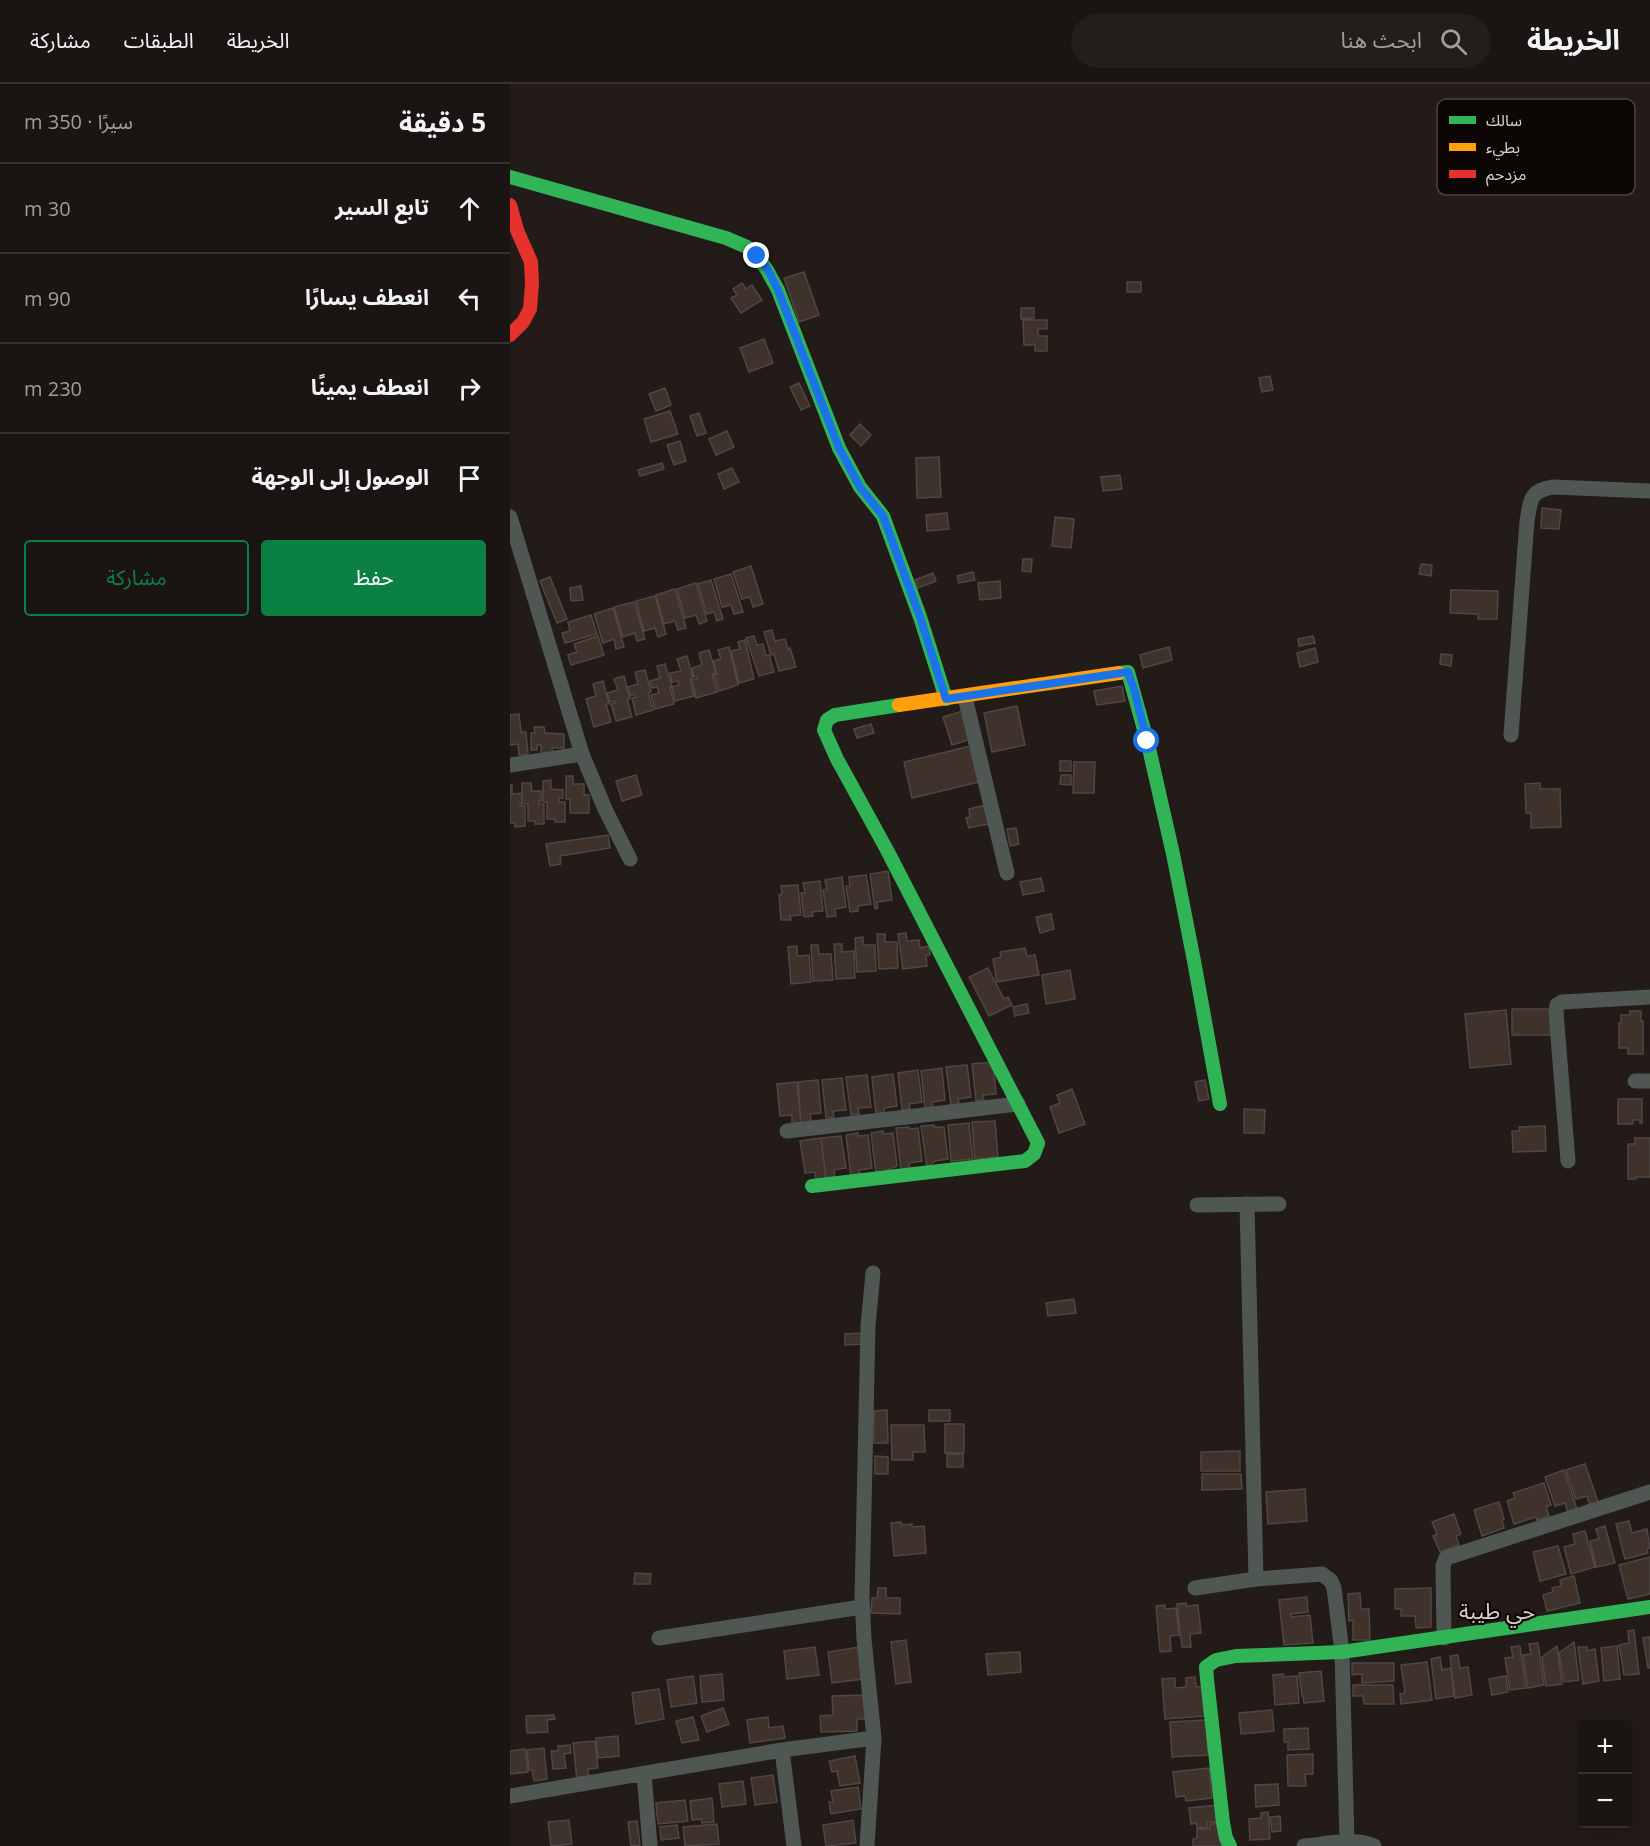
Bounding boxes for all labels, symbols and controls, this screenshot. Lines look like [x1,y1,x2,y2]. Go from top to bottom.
search box [1071,14,1491,68]
text: الخريطة [1527,20,1620,58]
text: ابحث هنا [1340,24,1422,54]
icon: search [1437,25,1470,58]
text: مشاركة [30,26,91,54]
text: الطبقات [124,26,194,54]
text: الخريطة [227,26,290,54]
legend [1437,99,1635,195]
text: 5 دقيقة [399,104,486,140]
text: سيرًا · 350 m [24,108,133,135]
text: سالك [1486,109,1522,131]
text: بطيء [1486,136,1520,160]
text: مزدحم [1486,163,1526,187]
text: تابع السير [335,191,429,221]
icon: ahead [453,192,486,225]
text: 30 m [24,195,71,222]
route end [743,242,769,268]
text: انعطف يسارًا [305,281,429,311]
icon: left [453,282,486,315]
text: 90 m [24,285,71,312]
text: انعطف يمينًا [311,371,429,401]
icon: right [453,372,486,405]
text: 230 m [24,375,82,402]
text: الوصول إلى الوجهة [251,461,429,491]
icon: arrive [453,462,486,495]
button: مشاركة [24,540,249,616]
button: حفظ [261,540,486,616]
route start [1133,727,1159,753]
district label: حي طيبة [1459,1595,1535,1628]
map controls [1578,1720,1632,1828]
button: + [1578,1720,1632,1774]
button: − [1578,1774,1632,1828]

